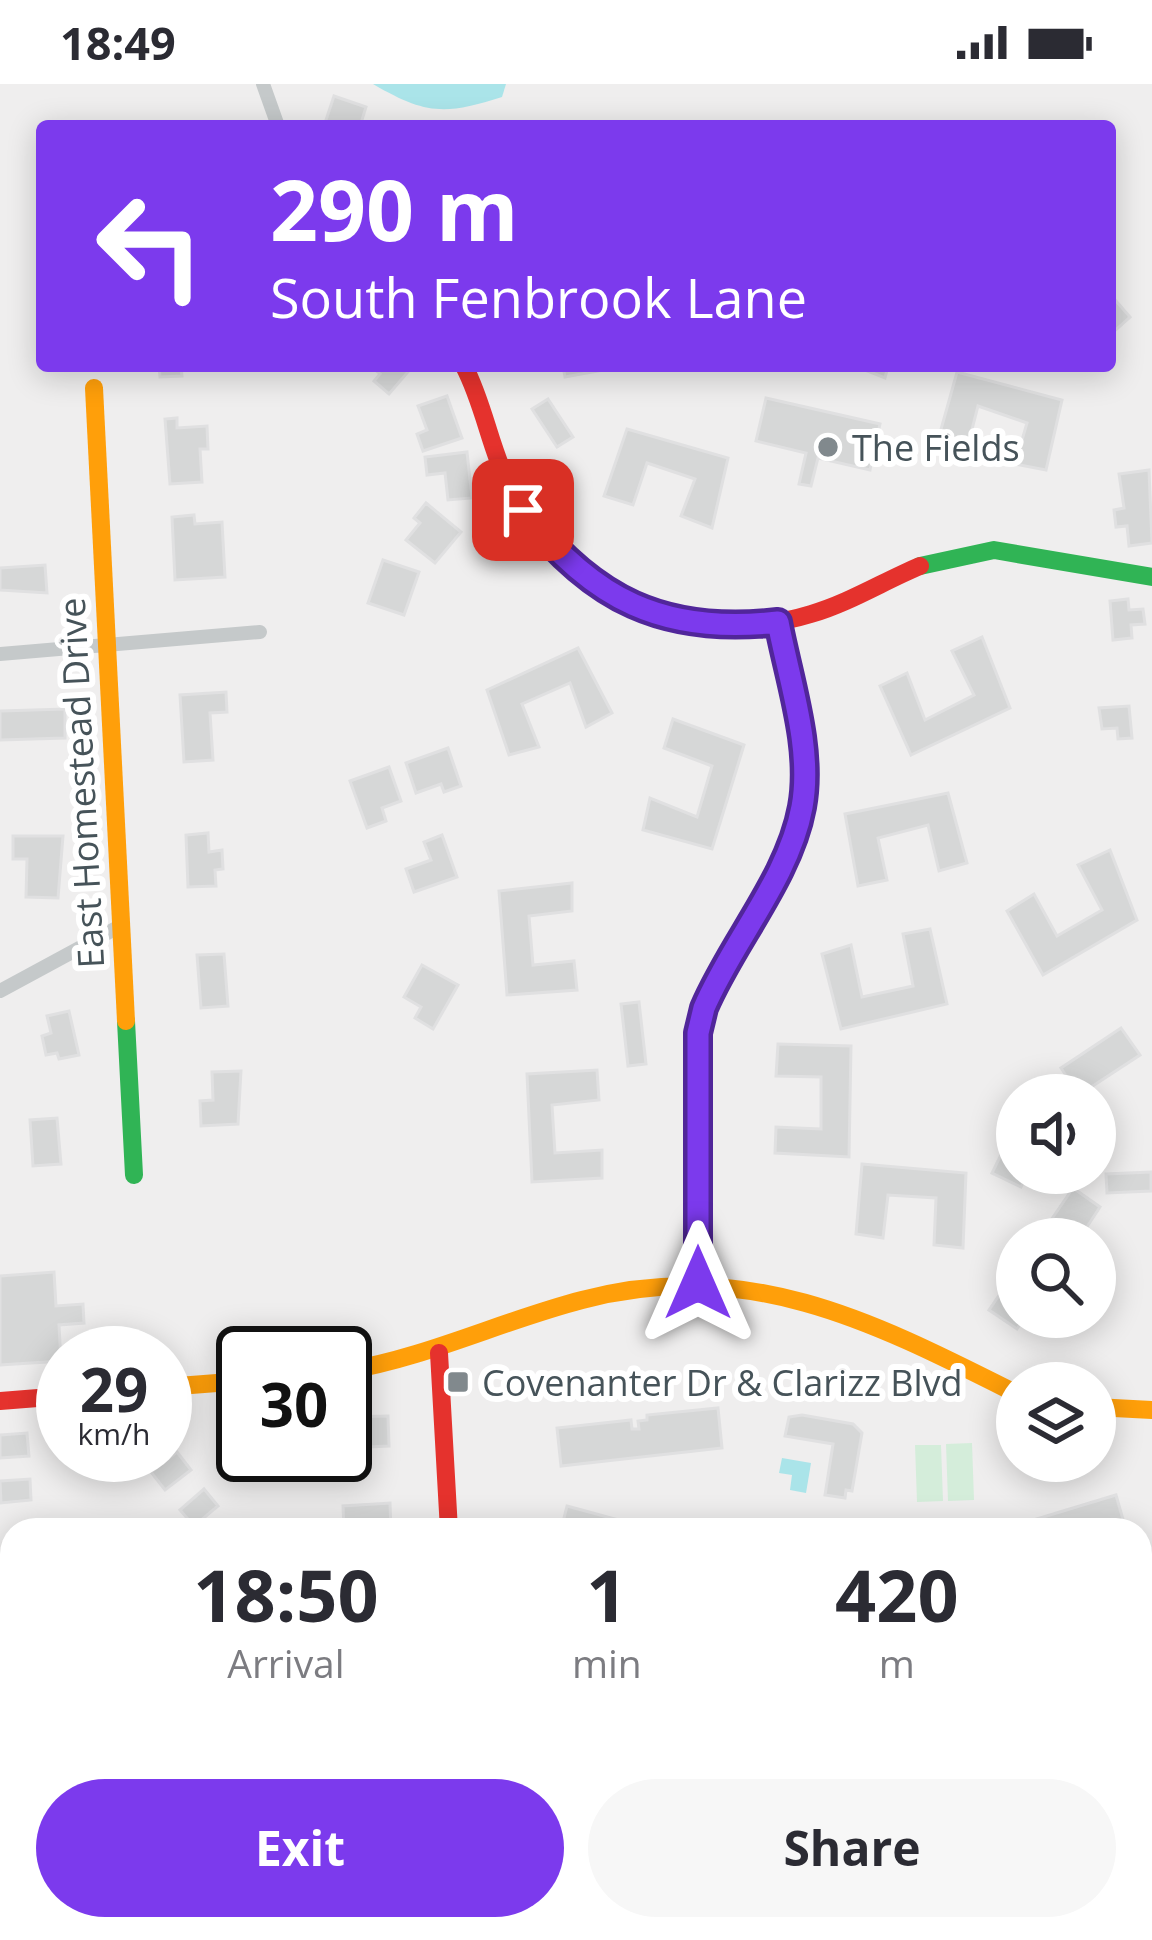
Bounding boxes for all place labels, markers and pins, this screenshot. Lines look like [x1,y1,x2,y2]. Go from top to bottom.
place label: The Fields [852,423,1020,472]
marker: The Fields [815,434,841,460]
pin [472,459,574,561]
place label: Covenanter Dr & Clarizz Blvd [482,1358,963,1407]
marker: Covenanter Dr & Clarizz Blvd [445,1369,471,1395]

